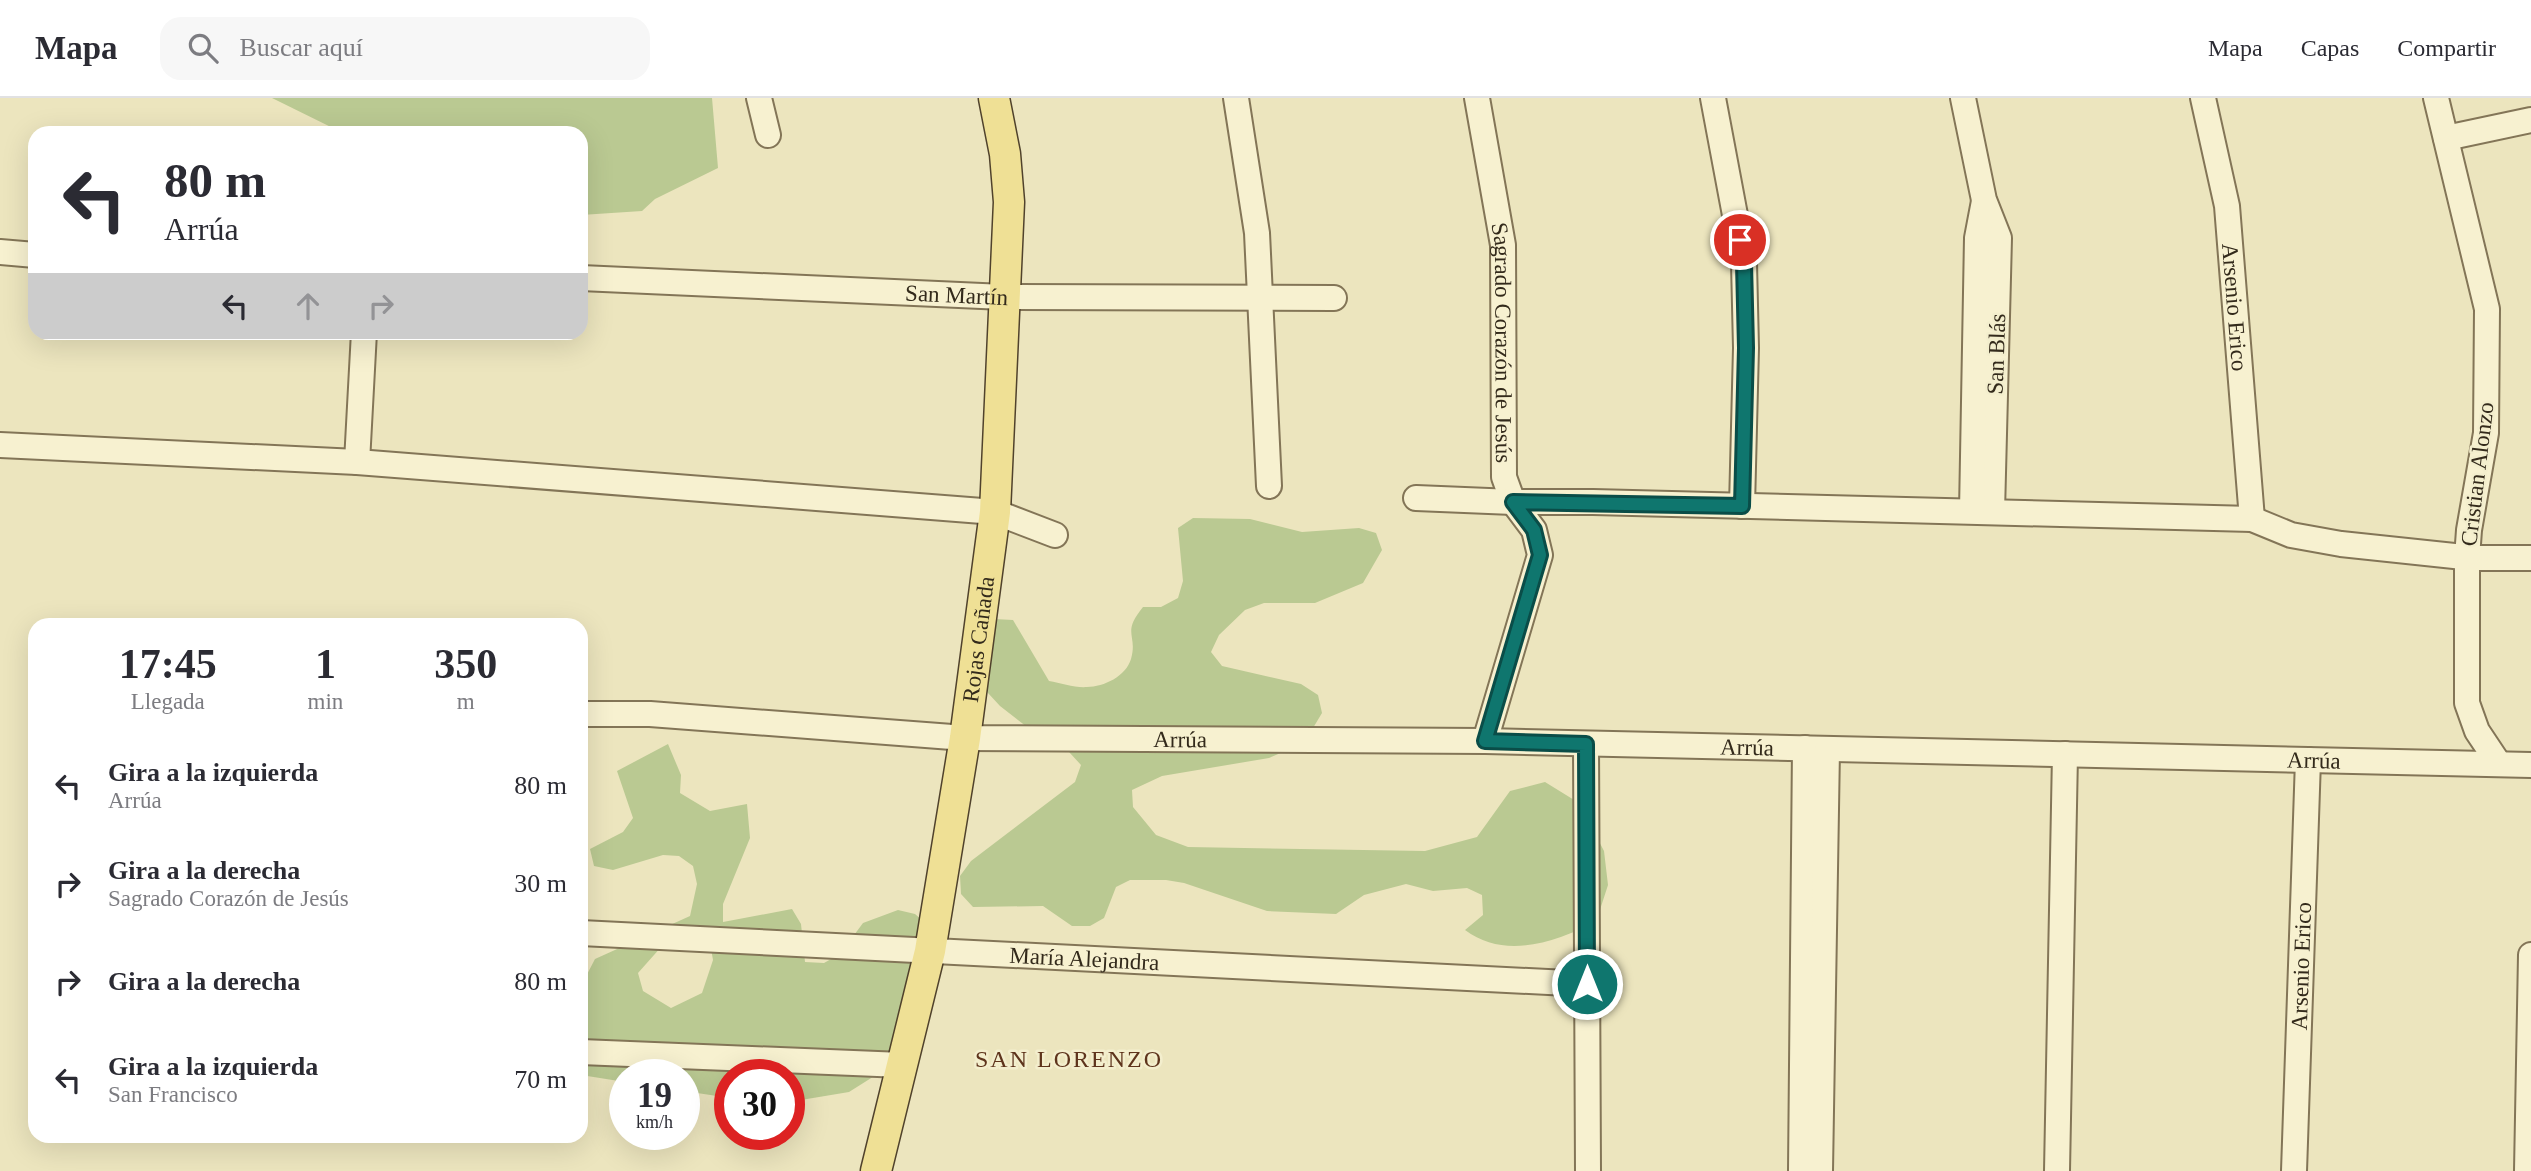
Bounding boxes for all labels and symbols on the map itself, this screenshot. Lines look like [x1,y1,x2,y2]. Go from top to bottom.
pin [1710,210,1770,270]
street label: Sagrado Corazón de Jesús [1486,221,1516,463]
street label: Arsenio Erico [2217,242,2252,372]
street label: San Martín [905,281,1009,310]
street label: San Blás [1983,313,2010,395]
street label: Cristian Alonzo [2456,401,2499,548]
street label: Rojas Cañada [958,575,999,704]
street label: Arrúa [1153,727,1207,752]
street label: Arrúa [1720,734,1774,761]
street label: Arrúa [2287,747,2341,774]
street label: Arsenio Erico [2287,902,2316,1031]
street label: María Alejandra [1009,943,1160,975]
position arrow [1550,947,1624,1021]
district label: SAN LORENZO [975,1046,1163,1072]
speed limit sign: 30 [714,1059,805,1150]

